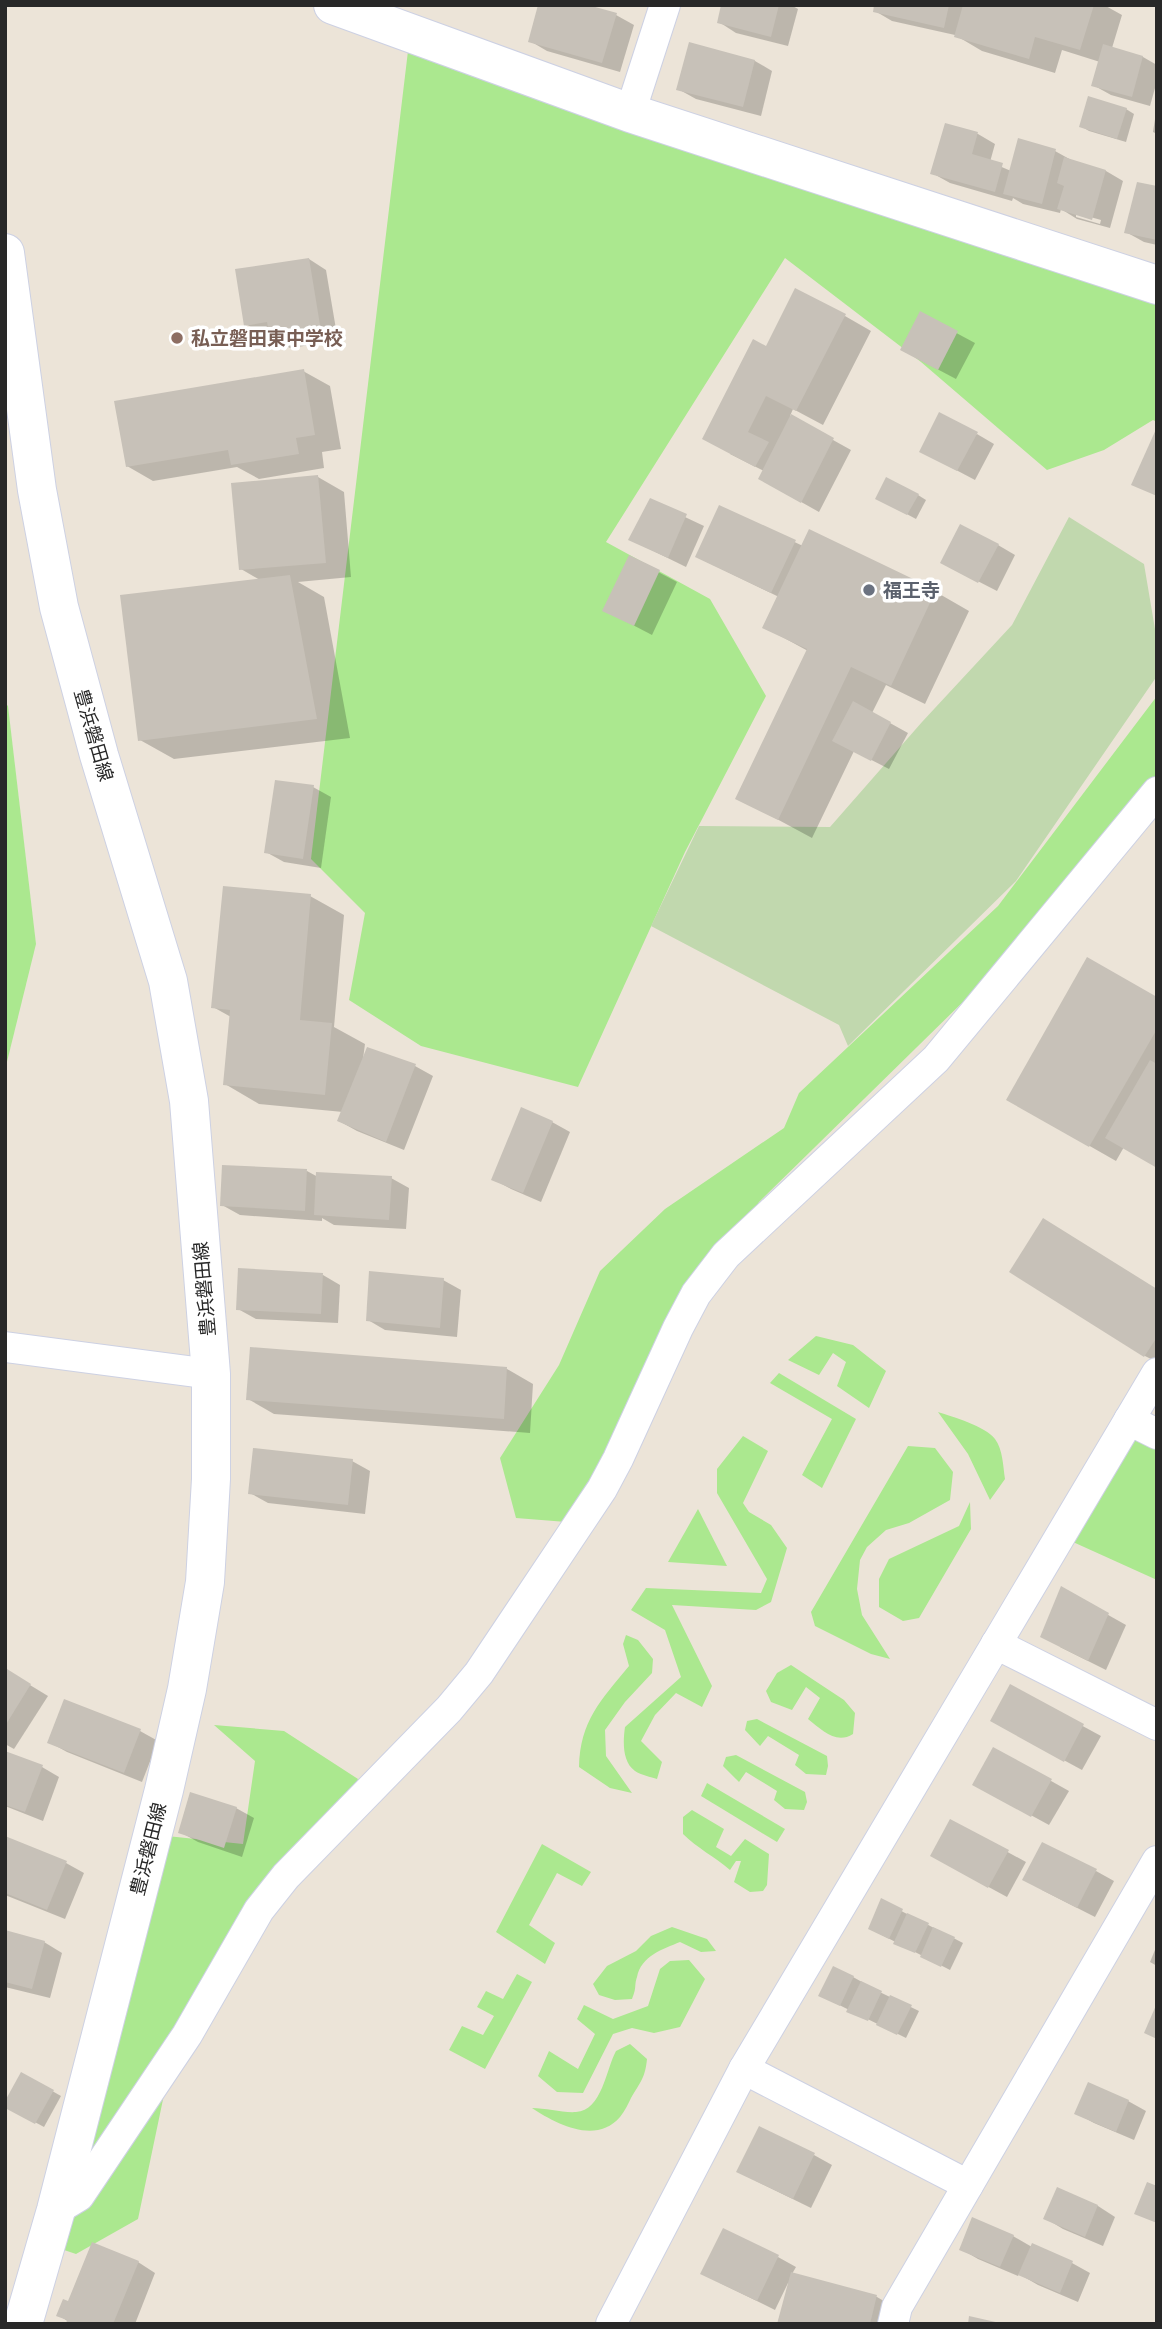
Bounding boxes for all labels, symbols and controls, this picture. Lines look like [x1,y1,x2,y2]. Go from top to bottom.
place label: 私立磐田東中学校 [191,327,343,350]
marker: 私立磐田東中学校 [169,330,185,346]
place label: 福王寺 [883,579,940,602]
marker: 福王寺 [861,582,877,598]
street label: 豊浜磐田線 [69,686,118,784]
street label: 豊浜磐田線 [189,1241,220,1337]
street label: 豊浜磐田線 [126,1800,171,1898]

